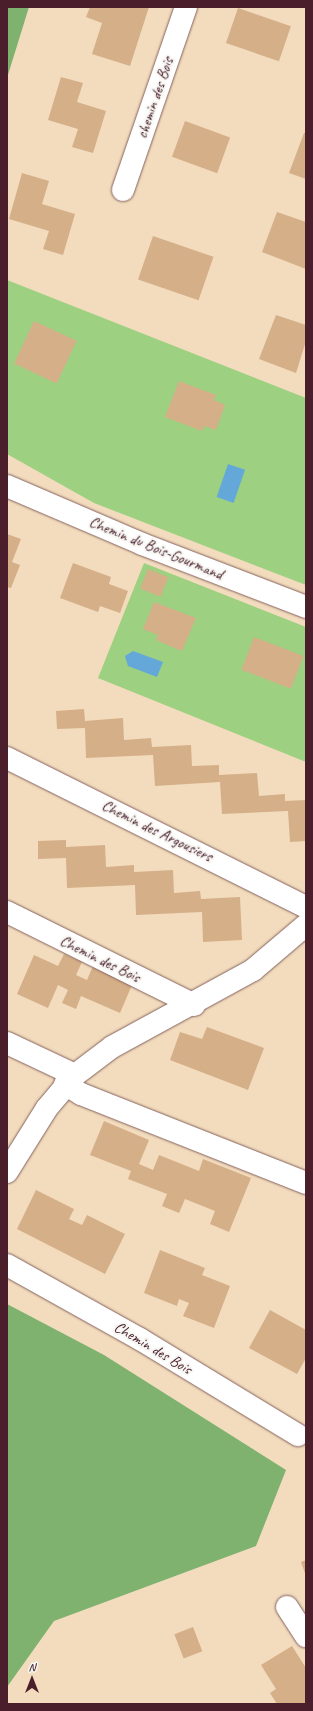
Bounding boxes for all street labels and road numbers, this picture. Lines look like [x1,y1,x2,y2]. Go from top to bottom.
street label: chemin des Bois [132,55,178,141]
street label: Chemin du Bois-Gourmand [86,512,226,584]
street label: Chemin des Argousiers [99,796,215,866]
street label: Chemin des Bois [57,931,143,987]
street label: Chemin des Bois [111,1317,195,1379]

